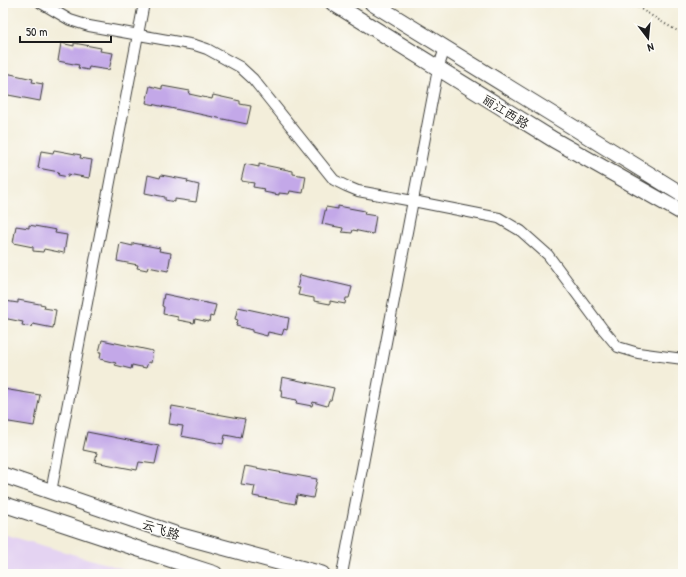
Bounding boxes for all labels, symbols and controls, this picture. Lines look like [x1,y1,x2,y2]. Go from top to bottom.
scale bar [20,18,111,44]
north arrow [628,18,668,58]
text: 50 m [26,23,47,40]
text: N [646,40,656,55]
street label: 丽江西路 [479,90,533,132]
street label: 云飞路 [140,514,182,544]

